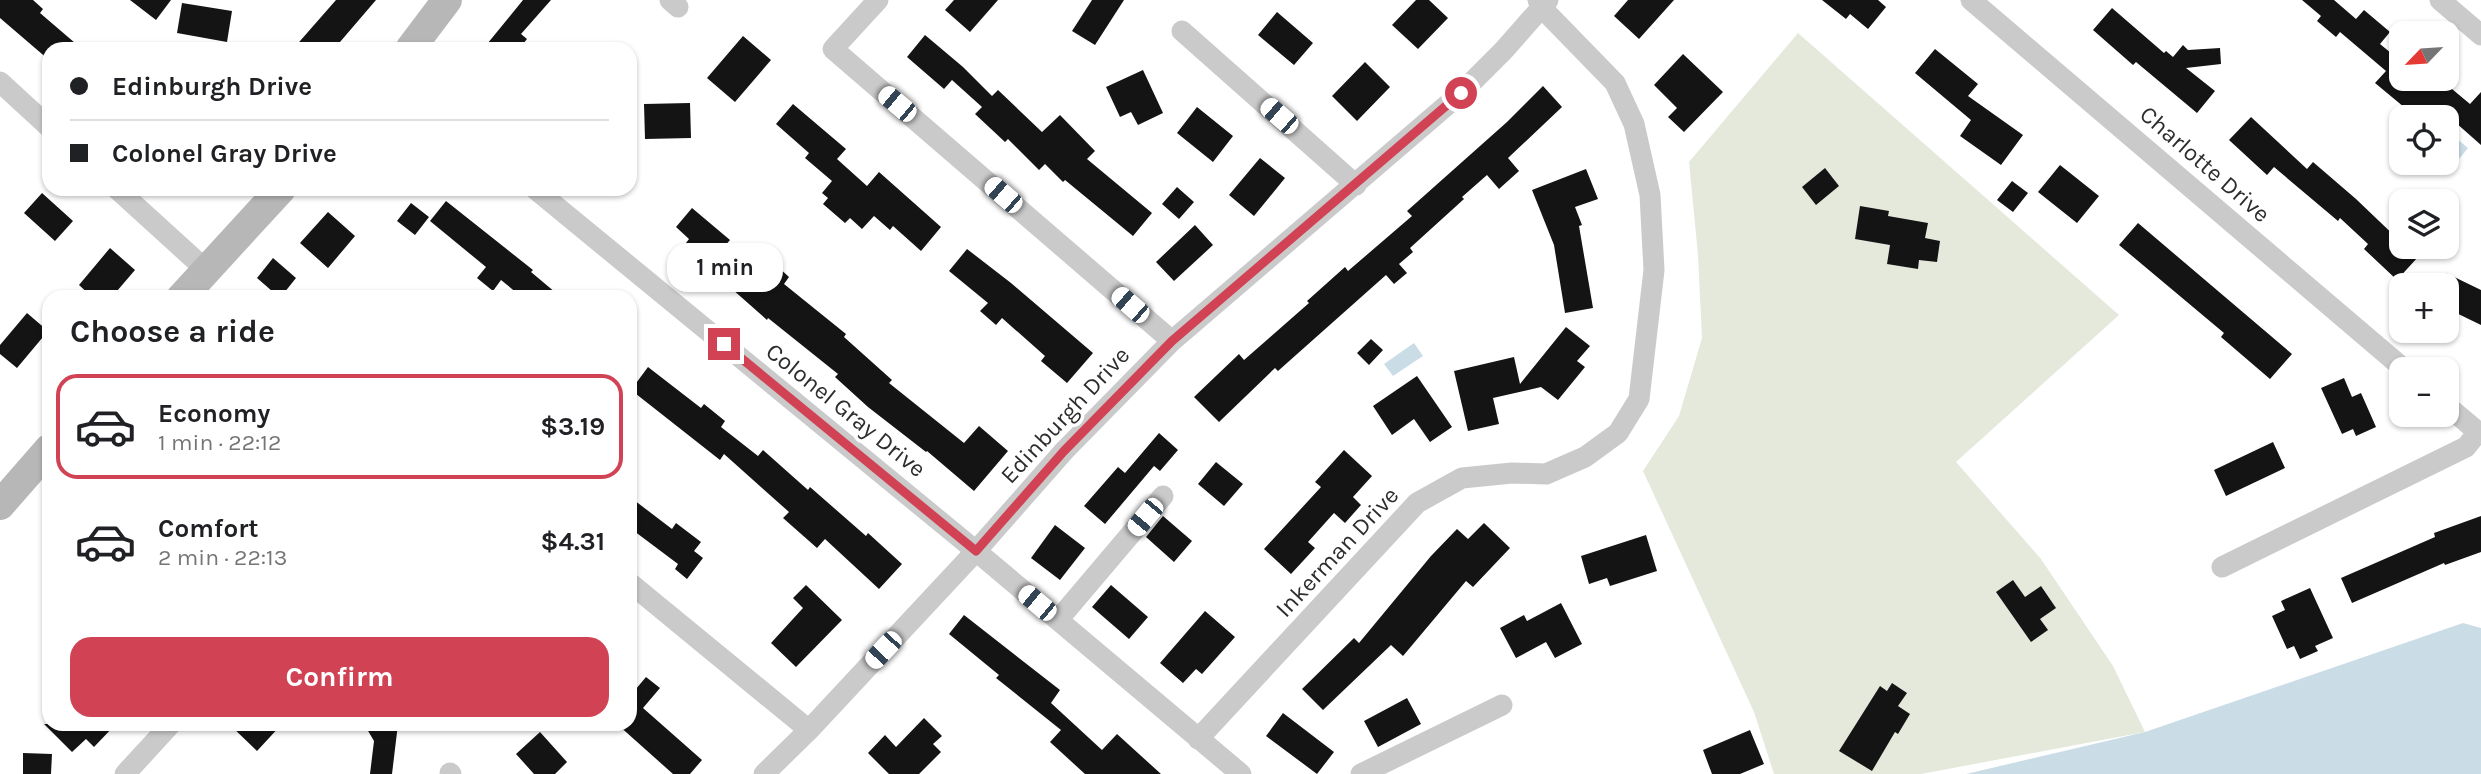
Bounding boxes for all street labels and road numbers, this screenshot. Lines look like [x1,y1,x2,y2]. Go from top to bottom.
street label: Charlotte Drive [2134,100,2276,228]
street label: Colonel Gray Drive [761,337,931,483]
street label: Edinburgh Drive [995,341,1135,489]
street label: Inkerman Drive [1270,481,1404,623]

